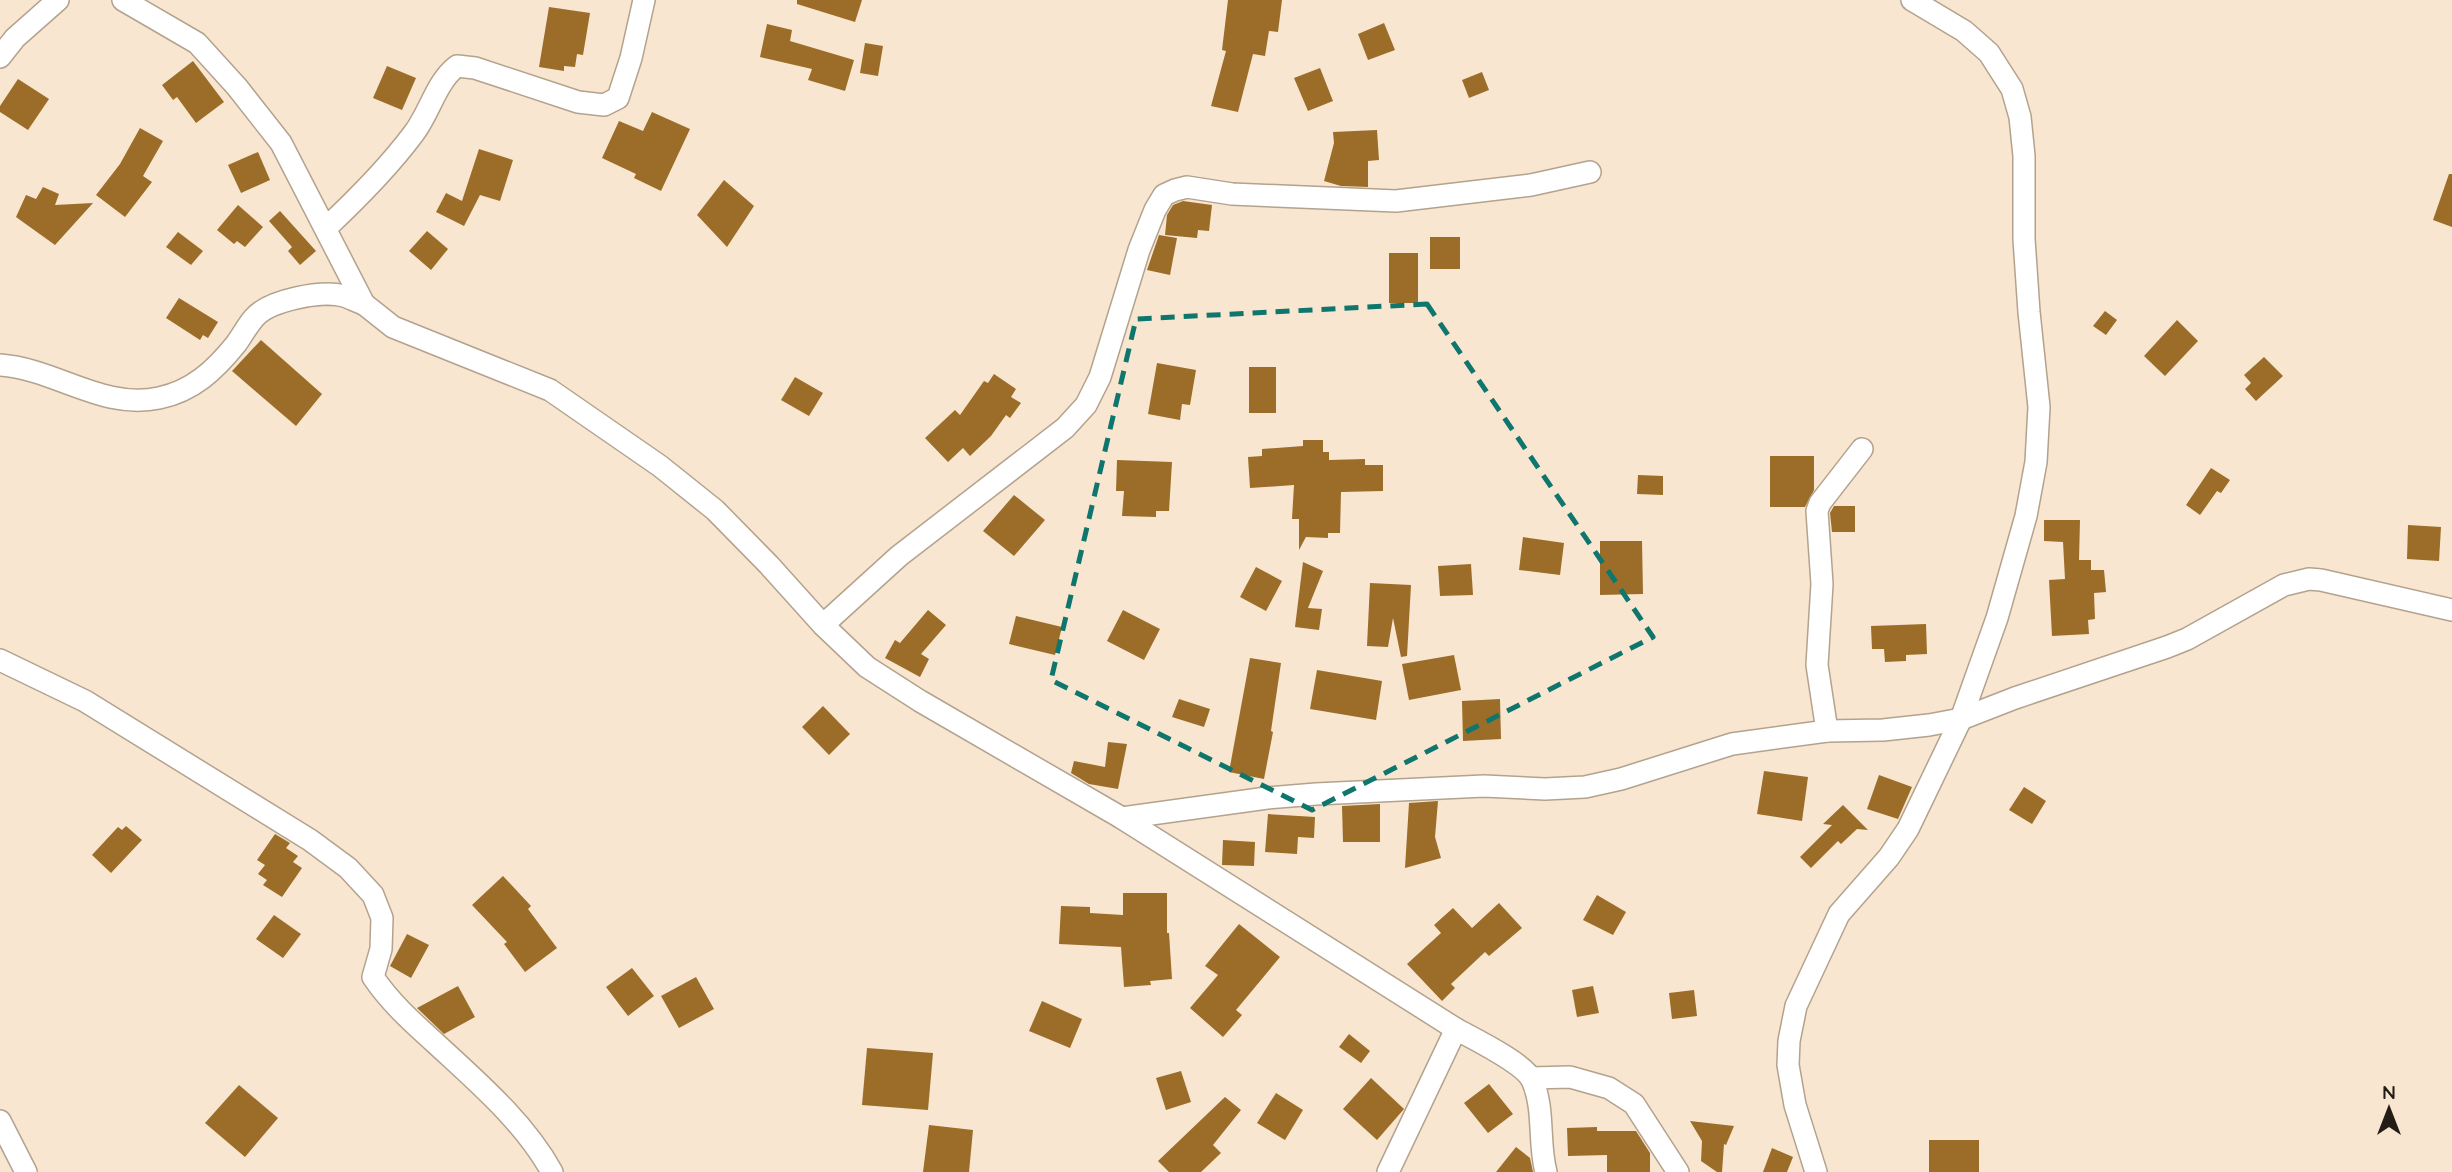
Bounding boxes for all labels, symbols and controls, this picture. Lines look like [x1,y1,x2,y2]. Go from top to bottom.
north arrow [2354,1074,2424,1144]
text: N [2382,1080,2396,1104]

